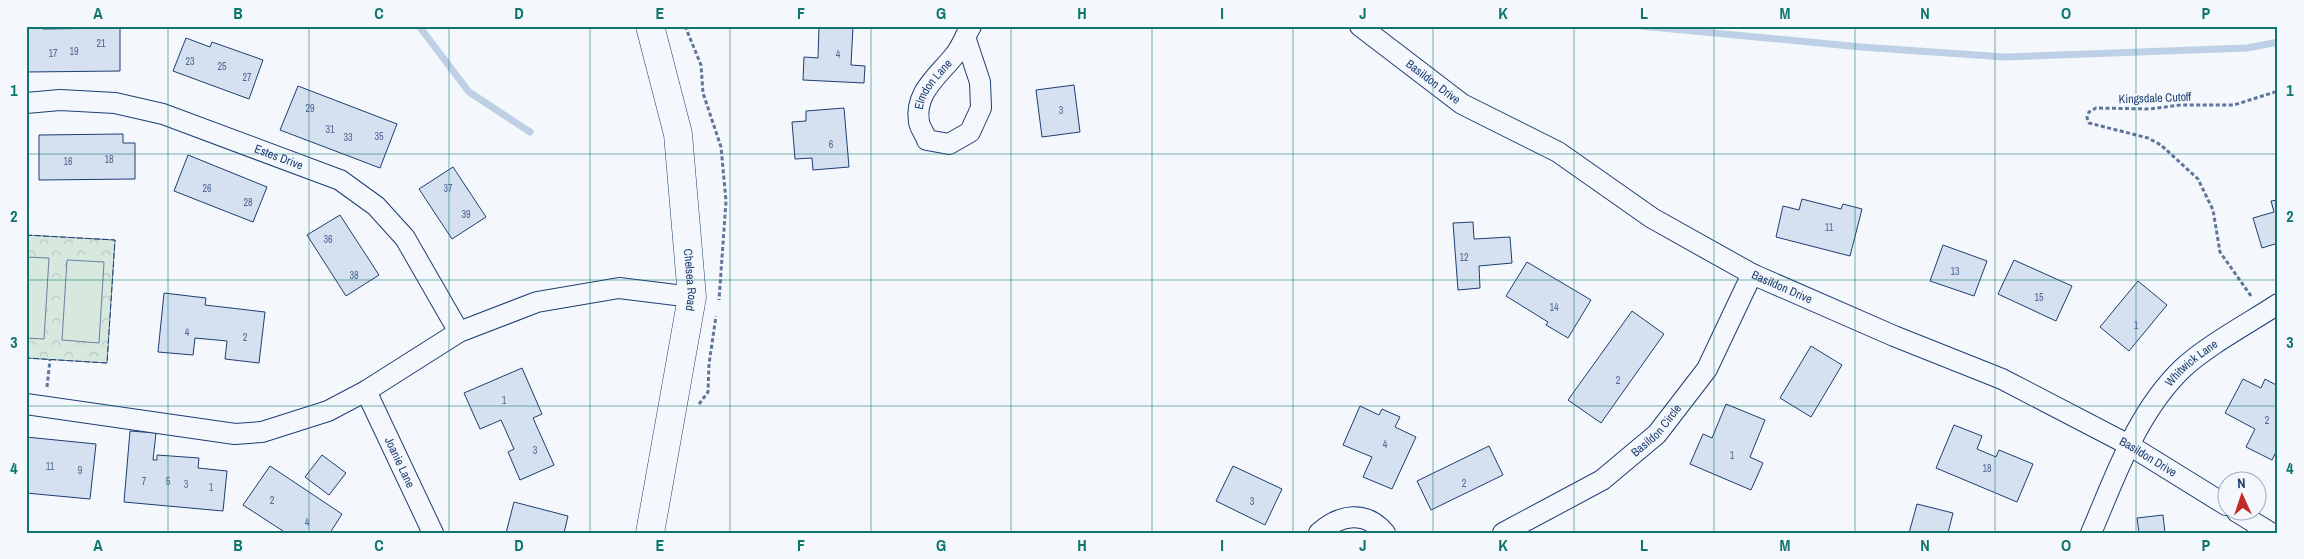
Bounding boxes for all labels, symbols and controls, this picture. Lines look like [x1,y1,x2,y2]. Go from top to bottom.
text: A [93,2,103,24]
text: B [233,2,243,24]
text: C [374,2,384,24]
text: D [514,2,524,24]
text: E [656,2,665,24]
text: F [797,2,805,24]
text: G [936,2,946,24]
text: H [1077,2,1087,24]
text: I [1220,2,1224,24]
text: J [1359,2,1367,24]
text: K [1498,2,1508,24]
text: L [1640,2,1648,24]
text: M [1780,2,1791,24]
text: N [1920,2,1930,24]
text: O [2061,2,2071,24]
text: P [2202,2,2211,24]
house number: 21 [96,37,106,50]
house number: 19 [69,45,79,58]
house number: 17 [48,47,58,60]
house number: 4 [836,48,841,61]
house number: 23 [185,55,195,68]
street label: Elmdon Lane [911,56,956,111]
street label: Basildon Drive [1403,56,1464,108]
house number: 25 [217,60,227,73]
house number: 27 [242,71,252,84]
text: 1 [10,79,18,101]
text: 1 [2286,79,2294,101]
street label: Kingsdale Cutoff [2118,89,2192,107]
house number: 29 [305,102,315,115]
house number: 3 [1059,104,1064,117]
house number: 31 [325,123,335,136]
house number: 35 [374,130,384,143]
house number: 33 [343,131,353,144]
house number: 6 [829,138,834,151]
street label: Estes Drive [252,141,305,174]
house number: 18 [104,153,114,166]
house number: 16 [63,155,73,168]
house number: 26 [202,182,212,195]
house number: 37 [443,182,453,195]
house number: 28 [243,196,253,209]
text: 2 [10,205,18,227]
text: 2 [2286,205,2294,227]
house number: 39 [461,208,471,221]
house number: 11 [1825,221,1834,234]
house number: 36 [323,233,333,246]
street label: Chelsea Road [680,248,700,312]
house number: 12 [1459,251,1469,264]
house number: 13 [1950,265,1960,278]
street label: Basildon Drive [1749,267,1815,307]
house number: 38 [349,269,359,282]
house number: 15 [2034,291,2044,304]
house number: 14 [1549,301,1559,314]
house number: 1 [2134,319,2139,332]
house number: 4 [185,326,190,339]
text: 3 [10,331,18,353]
house number: 2 [243,331,248,344]
text: 3 [2286,331,2294,353]
street label: Whitwick Lane [2161,336,2221,390]
house number: 2 [1616,374,1621,387]
house number: 1 [502,394,507,407]
street label: Basildon Circle [1628,401,1685,460]
house number: 2 [2265,414,2270,427]
street label: Basildon Drive [2117,433,2180,481]
street label: Joanie Lane [381,434,419,490]
house number: 4 [1383,438,1388,451]
house number: 3 [533,444,538,457]
house number: 1 [1730,449,1735,462]
text: 4 [10,457,18,479]
text: 4 [2286,457,2294,479]
house number: 11 [46,460,55,473]
house number: 18 [1982,462,1992,475]
house number: 9 [78,464,83,477]
north arrow [2216,472,2266,522]
text: N [2237,474,2246,492]
house number: 7 [142,475,147,488]
house number: 5 [166,475,171,488]
house number: 2 [1462,477,1467,490]
house number: 3 [184,478,189,491]
house number: 1 [209,481,214,494]
house number: 2 [270,494,275,507]
house number: 3 [1250,495,1255,508]
house number: 4 [305,516,310,529]
text: A [93,534,103,556]
text: B [233,534,243,556]
text: C [374,534,384,556]
text: D [514,534,524,556]
text: E [656,534,665,556]
text: F [797,534,805,556]
text: G [936,534,946,556]
text: H [1077,534,1087,556]
text: I [1220,534,1224,556]
text: J [1359,534,1367,556]
text: K [1498,534,1508,556]
text: L [1640,534,1648,556]
text: M [1780,534,1791,556]
text: N [1920,534,1930,556]
text: O [2061,534,2071,556]
text: P [2202,534,2211,556]

